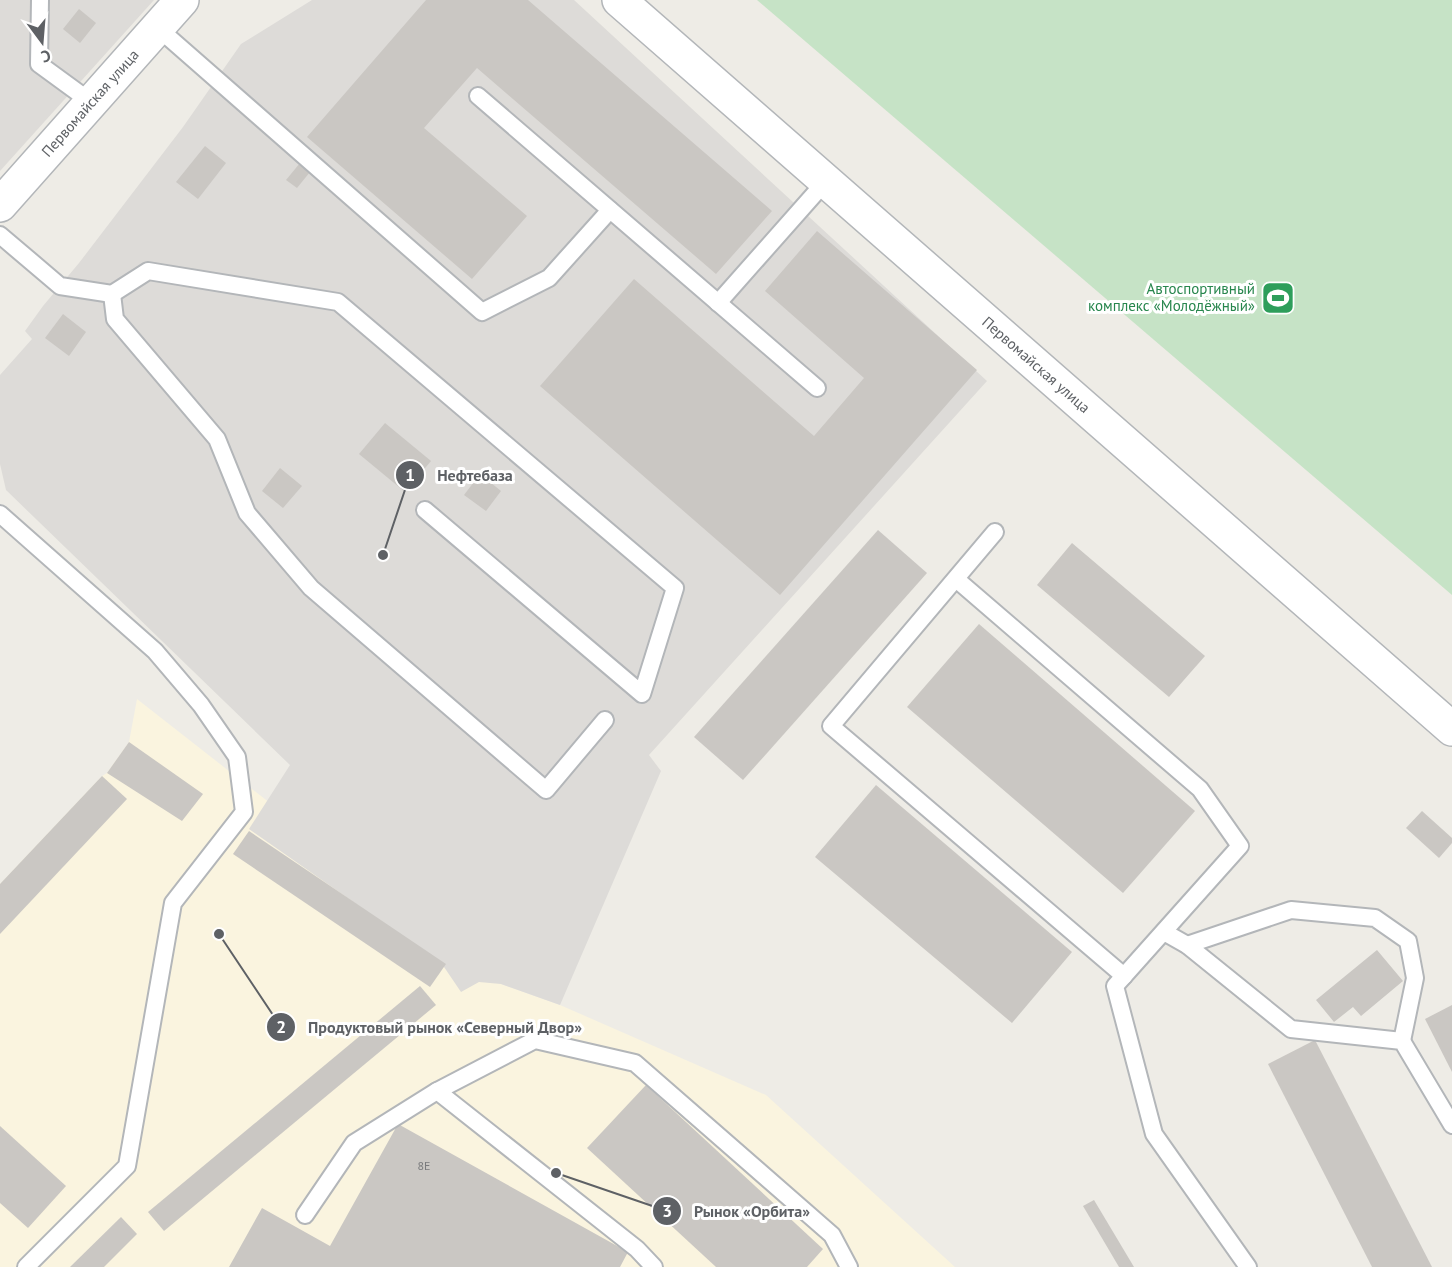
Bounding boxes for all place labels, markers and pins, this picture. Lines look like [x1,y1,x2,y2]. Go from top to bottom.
place label: Автоспортивный комплекс «Молодёжный» [1088,279,1255,315]
sports icon: Автоспортивный комплекс «Молодёжный» [1260,280,1296,316]
callout: Нефтебаза [395,458,525,492]
callout: Продуктовый рынок «Северный Двор» [266,1010,594,1044]
callout: Рынок «Орбита» [652,1194,822,1228]

